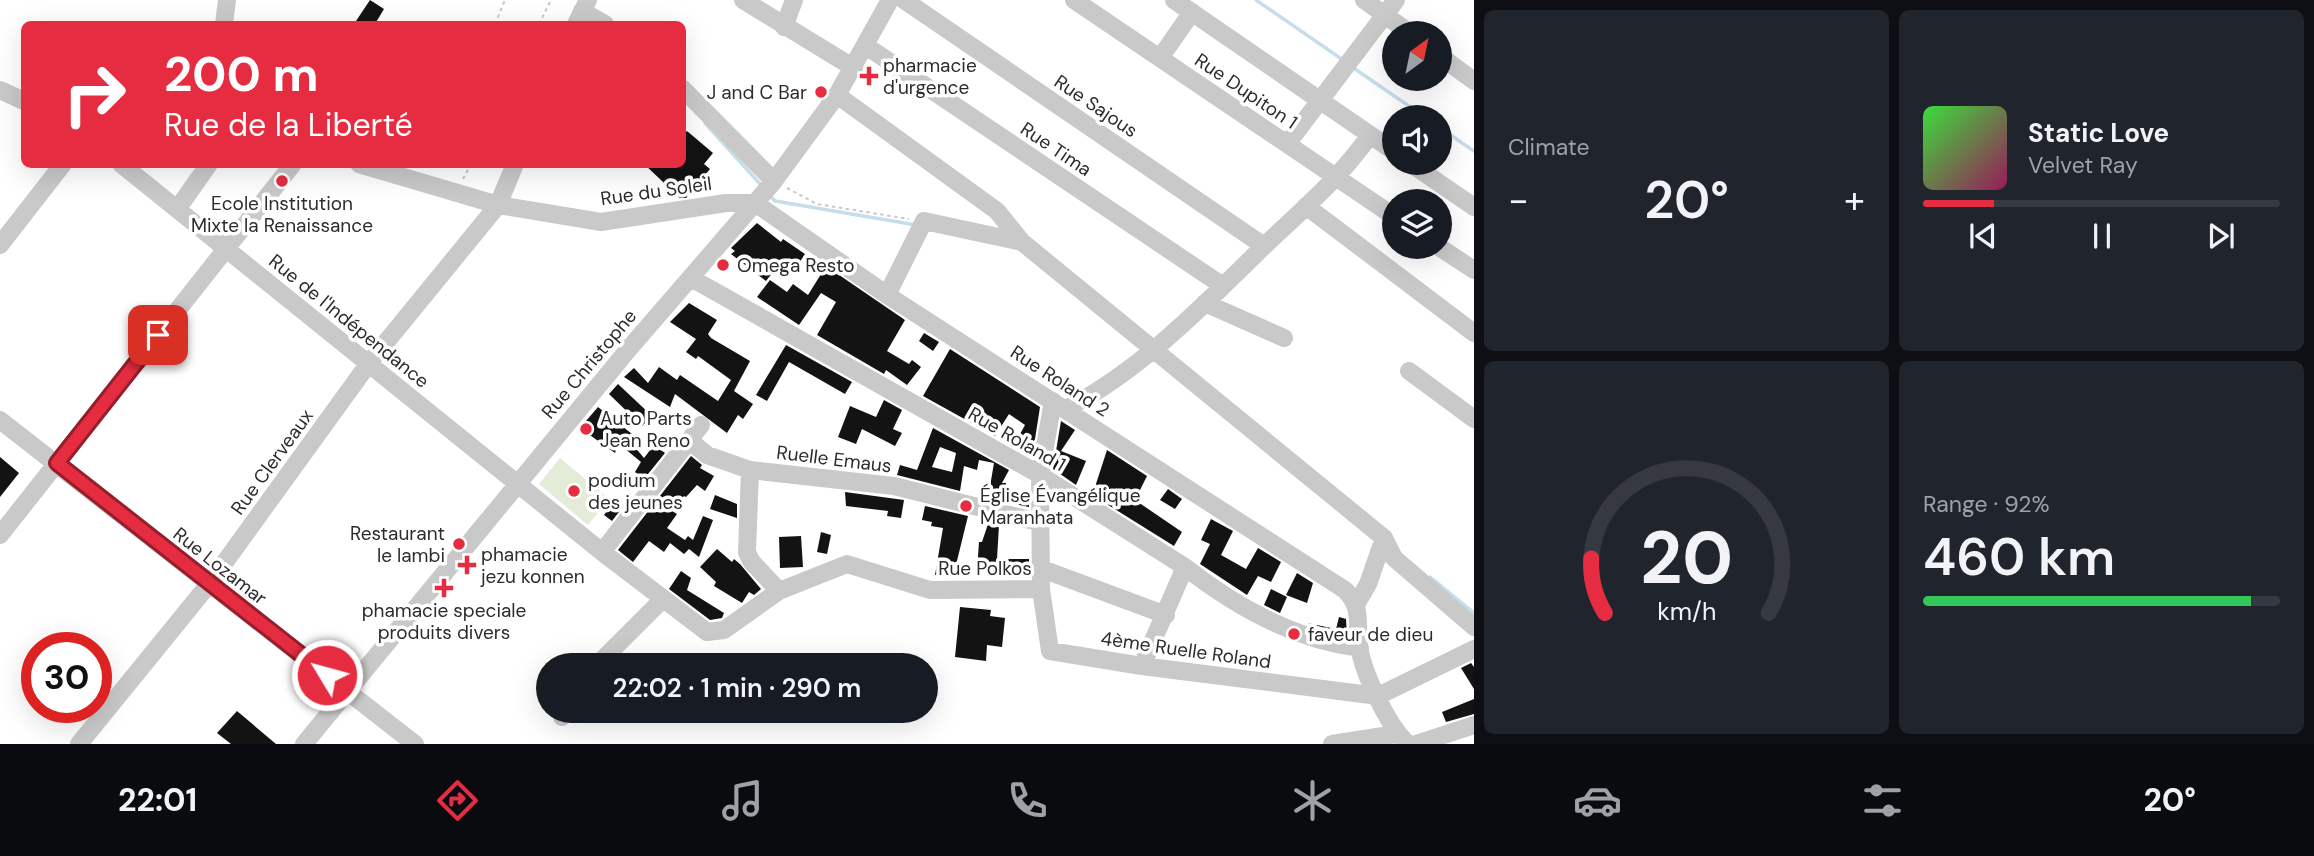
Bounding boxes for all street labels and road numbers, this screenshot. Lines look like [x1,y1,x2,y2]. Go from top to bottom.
street label: Rue Dupiton 1 [1190,47,1302,135]
street label: Rue Sajous [1049,69,1143,143]
street label: Rue Tima [1016,116,1096,182]
street label: Rue du Soleil [599,171,713,211]
street label: Rue de l'Indépendance [264,249,434,393]
street label: Rue Christophe [536,304,642,424]
street label: Rue Roland 2 [1006,340,1114,422]
street label: Rue Roland 1 [964,401,1070,477]
street label: Rue Clerveaux [225,404,319,520]
street label: Ruelle Emaus [775,440,893,478]
street label: Rue Lozamar [168,522,272,610]
street label: Rue Polkos [938,556,1032,581]
street label: 4ème Ruelle Roland [1099,626,1273,674]

